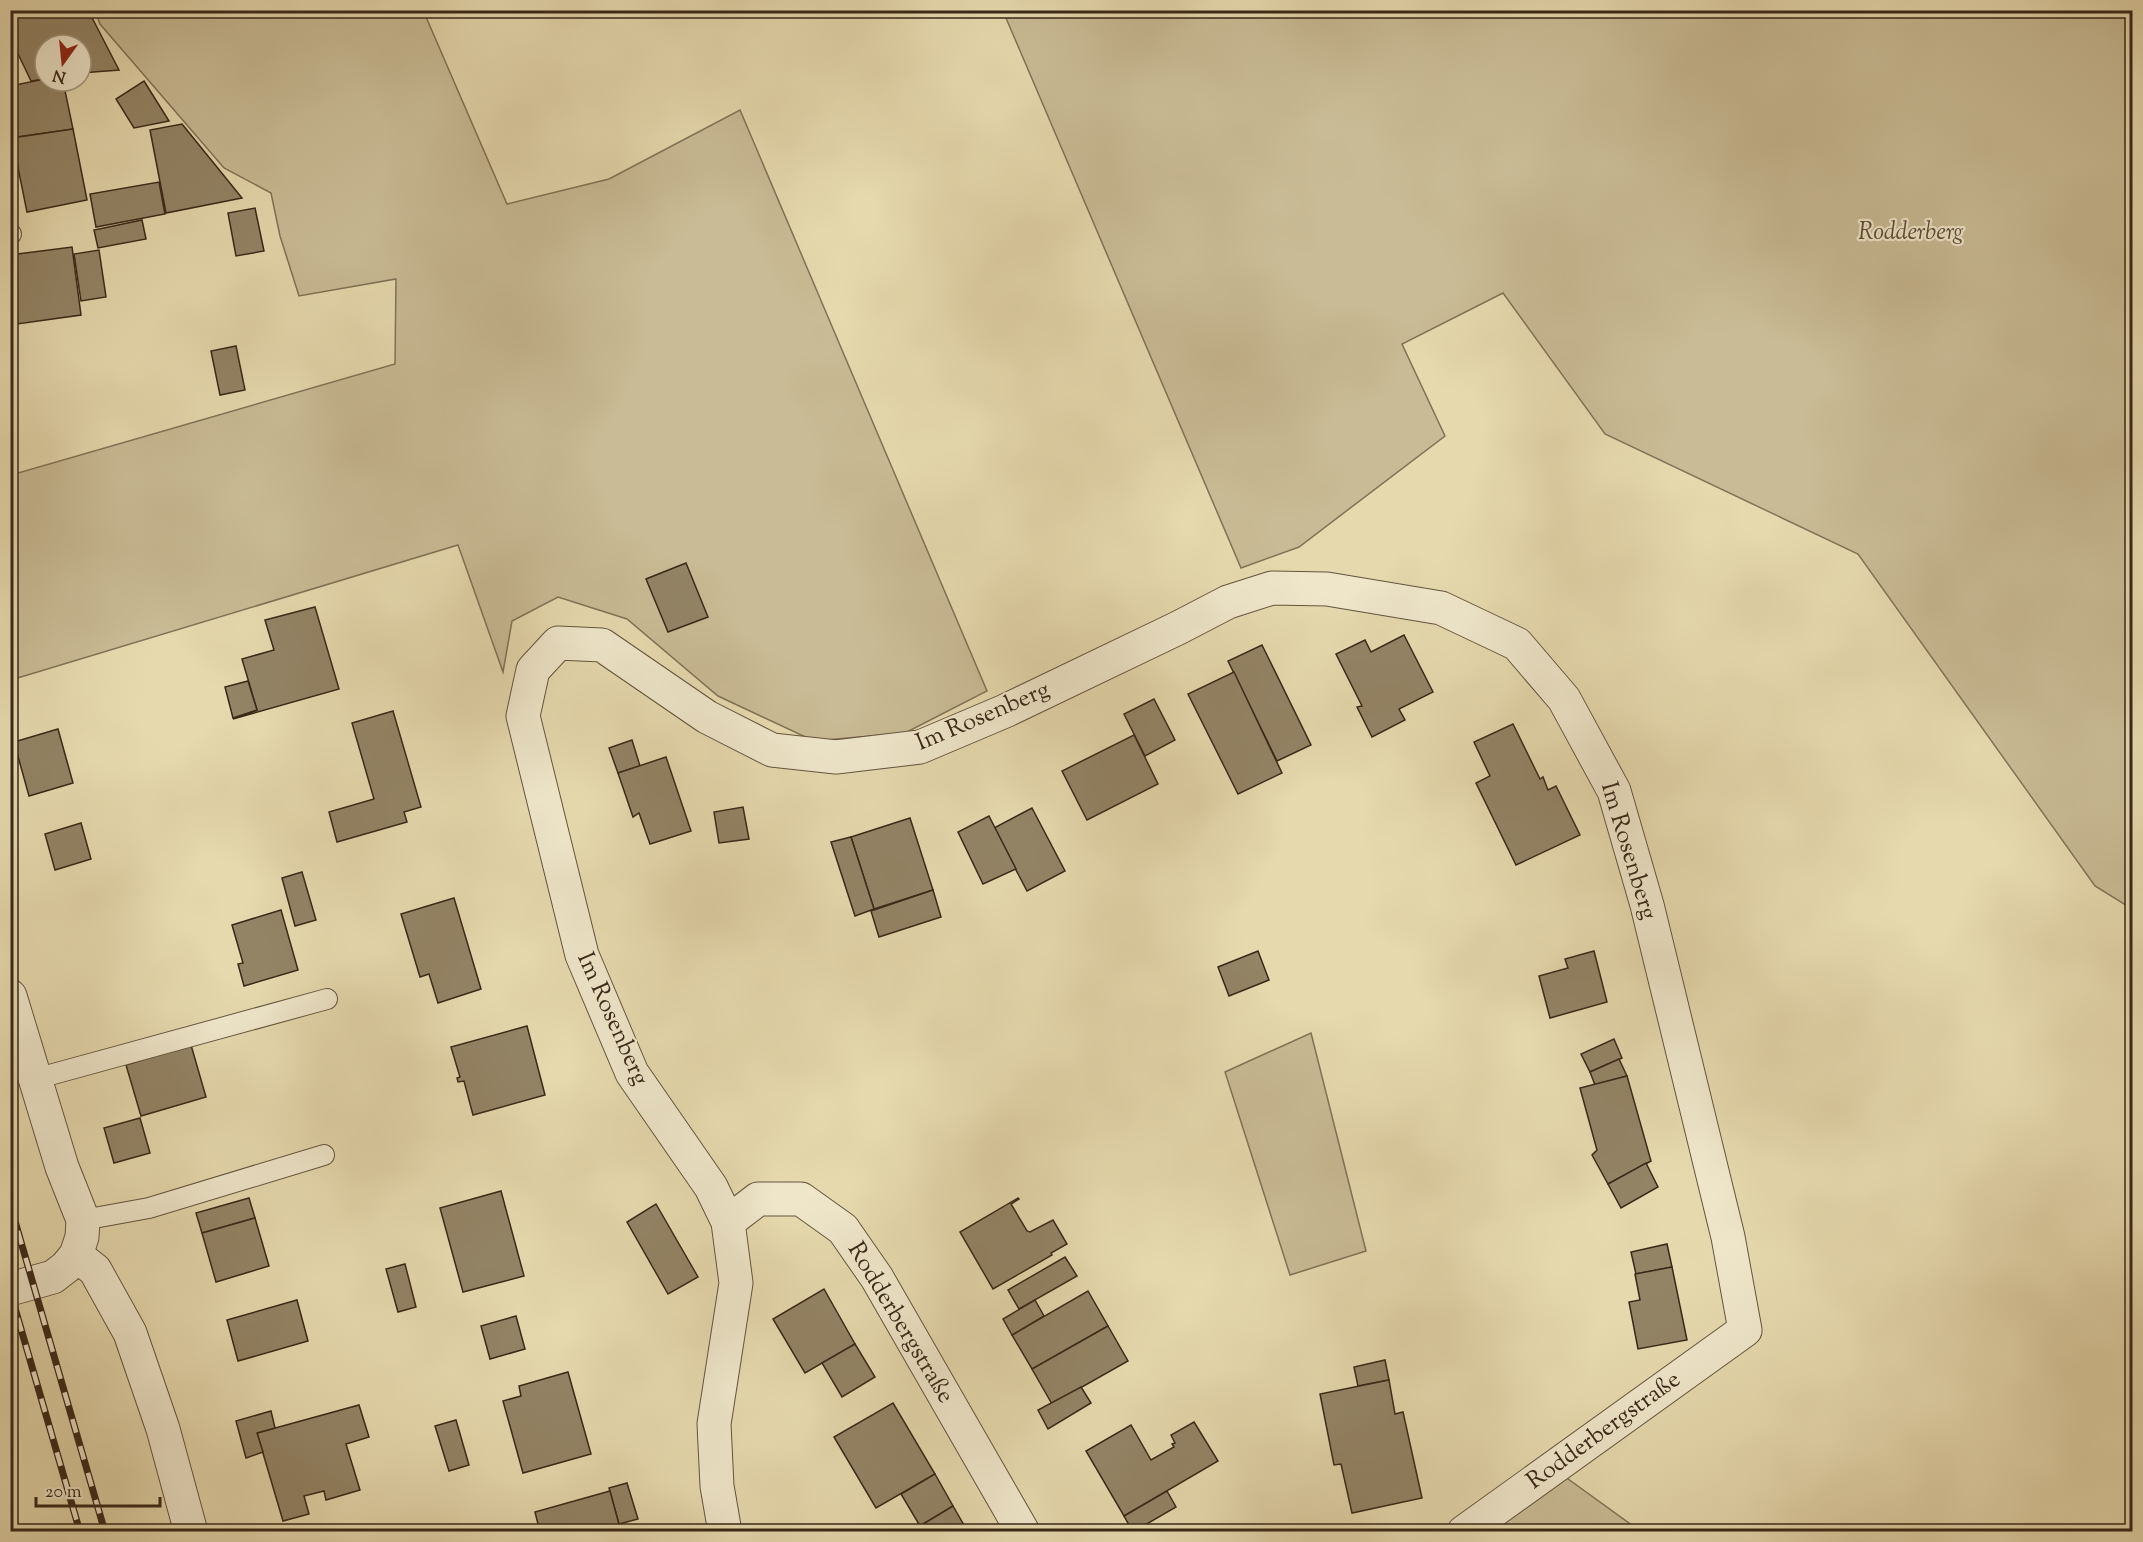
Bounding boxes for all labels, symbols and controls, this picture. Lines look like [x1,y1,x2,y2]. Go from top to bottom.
north arrow [33,33,93,93]
text: N [50,62,69,88]
park label: Rodderberg [1858,216,1964,250]
street label: Im Rosenberg [911,673,1055,760]
street label: Im Rosenberg [1591,778,1665,924]
street label: Im Rosenberg [568,947,657,1091]
street label: Rodderbergstraße [838,1236,962,1410]
street label: Rodderbergstraße [1520,1364,1688,1498]
scale bar [36,1470,160,1508]
text: 20 m [45,1480,82,1506]

